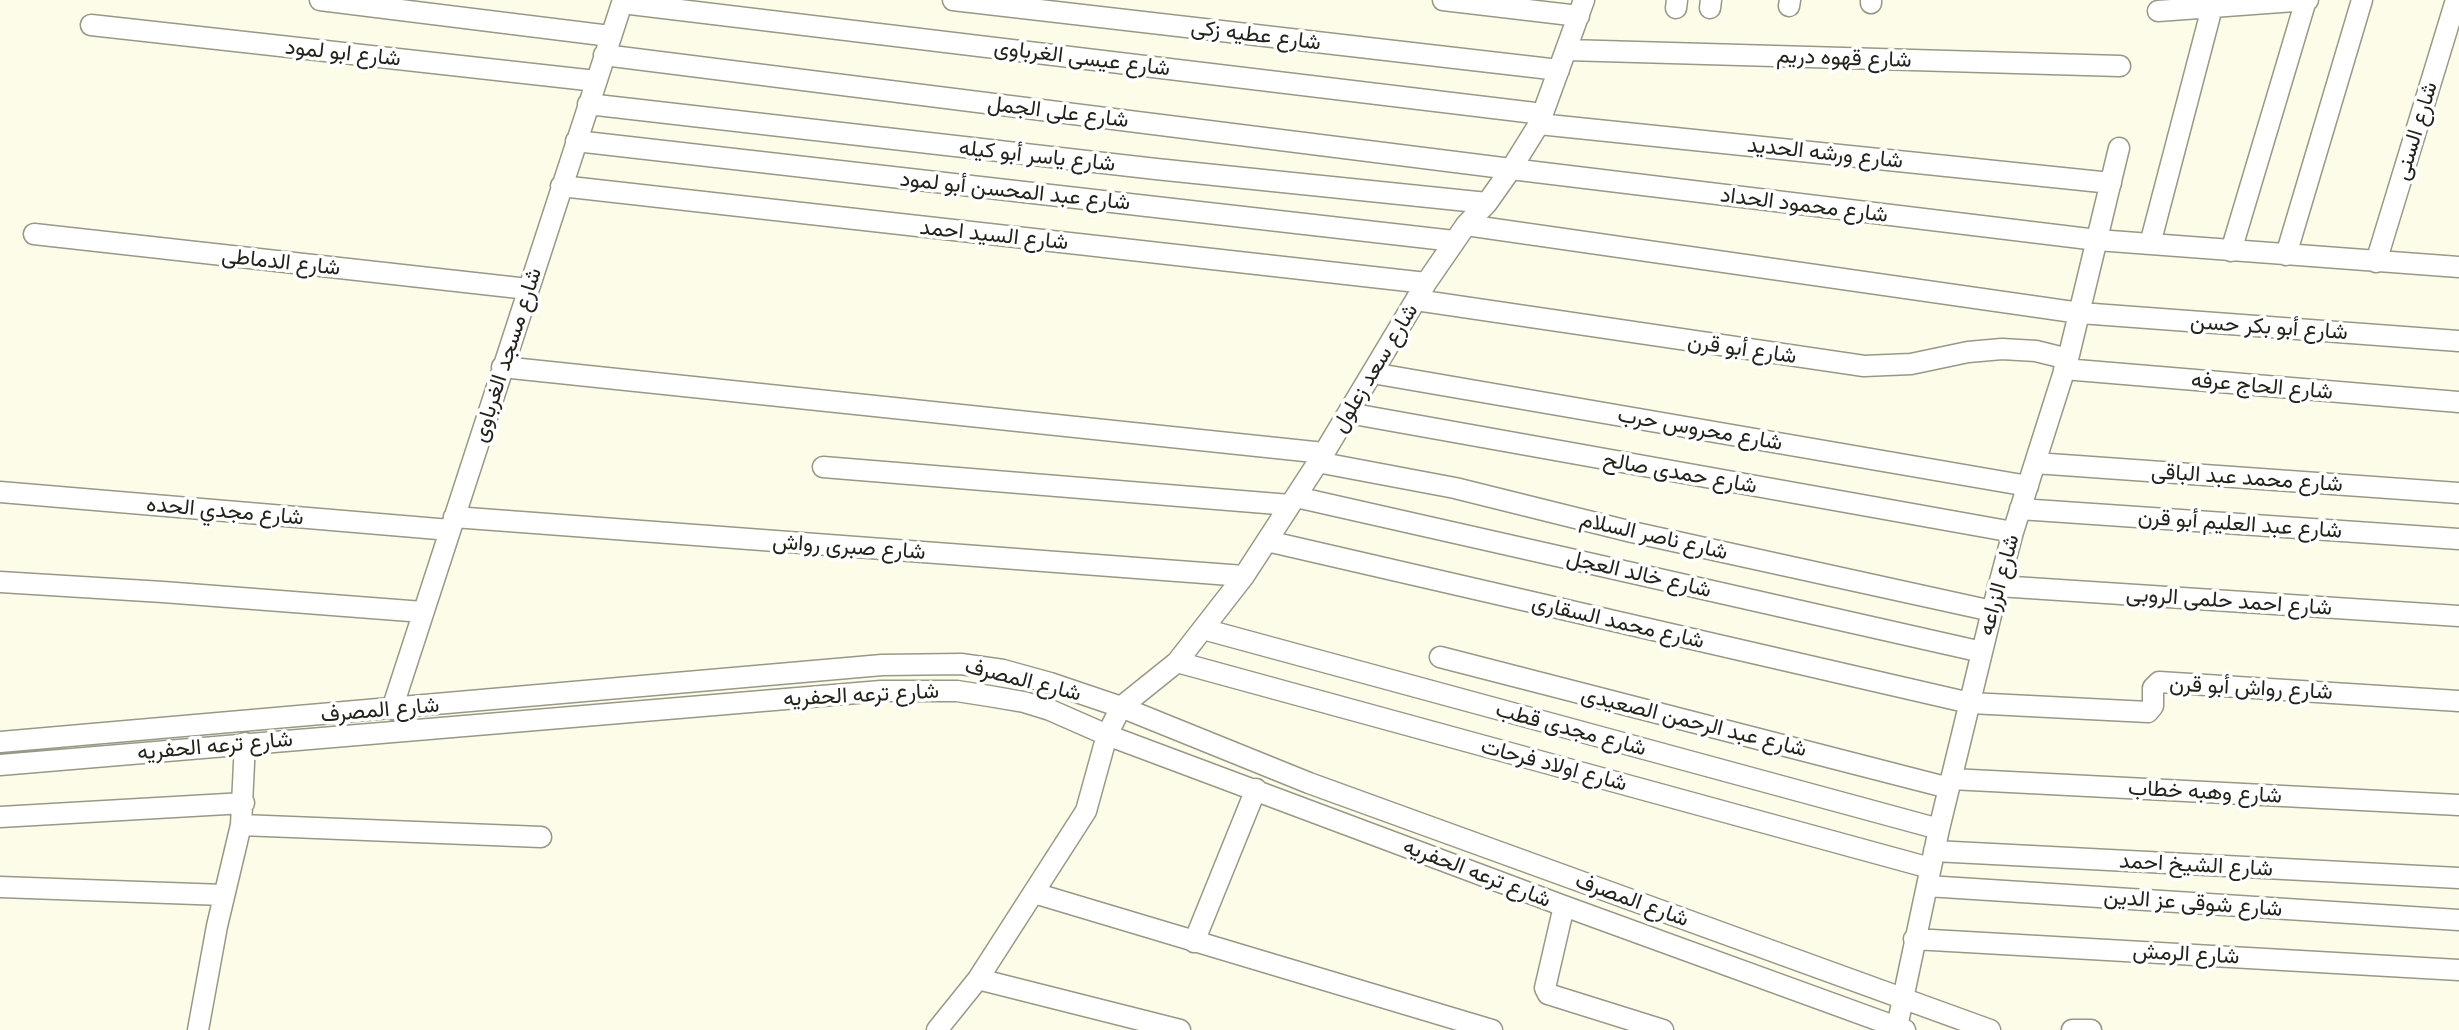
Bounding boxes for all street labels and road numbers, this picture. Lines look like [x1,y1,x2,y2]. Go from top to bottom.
street label: شارع عطيه زكى [1190,14,1322,56]
street label: شارع ابو لمود [284,34,402,72]
street label: شارع عيسى الغرباوى [992,34,1172,82]
street label: شارع قهوه دريم [1776,42,1912,74]
street label: شارع السنى [2389,79,2443,183]
street label: شارع على الجمل [986,90,1130,134]
street label: شارع ورشه الحديد [1746,132,1904,174]
street label: شارع ياسر أبو كيله [958,135,1116,177]
street label: شارع عبد المحسن أبو لمود [898,166,1132,216]
street label: شارع محمود الحداد [1719,182,1889,228]
street label: شارع السيد احمد [918,214,1070,256]
street label: شارع الدماطى [220,243,342,281]
street label: شارع مسجد الغرباوى [466,264,548,446]
street label: شارع سعد زعلول [1326,299,1424,437]
street label: شارع أبو بكر حسن [2189,308,2349,346]
street label: شارع أبو قرن [1686,328,1798,370]
street label: شارع الحاج عرفه [2190,367,2334,405]
street label: شارع محروس حرب [1616,402,1784,456]
street label: شارع حمدى صالح [1601,446,1759,500]
street label: شارع محمد عبد الباقى [2150,458,2344,498]
street label: شارع مجدي الحده [145,491,305,531]
street label: شارع عبد العليم أبو قرن [2137,504,2343,544]
street label: شارع ناصر السلام [1578,506,1730,566]
street label: شارع صبرى رواش [771,528,927,566]
street label: شارع الزراعه [1973,532,2025,638]
street label: شارع خالد العجل [1564,545,1714,603]
street label: شارع احمد حلمى الروبى [2125,581,2333,621]
street label: شارع محمد السقارى [1529,589,1707,655]
street label: شارع المصرف [962,653,1084,707]
street label: شارع رواش أبو قرن [2169,671,2333,705]
street label: شارع ترعه الحفريه [782,678,940,712]
street label: شارع عبد الرحمن الصعيدى [1579,681,1809,763]
street label: شارع المصرف [320,692,440,728]
street label: شارع مجدى قطب [1493,696,1649,762]
street label: شارع ترعه الحفريه [136,726,294,766]
street label: شارع اولاد فرحات [1478,733,1630,797]
street label: شارع وهبه خطاب [2127,775,2283,809]
street label: شارع ترعه الحفريه [1399,833,1555,913]
street label: شارع الشيخ احمد [2118,848,2274,882]
street label: شارع المصرف [1572,867,1692,933]
street label: شارع شوقى عز الدين [2103,884,2283,922]
street label: شارع الرمش [2132,938,2240,970]

